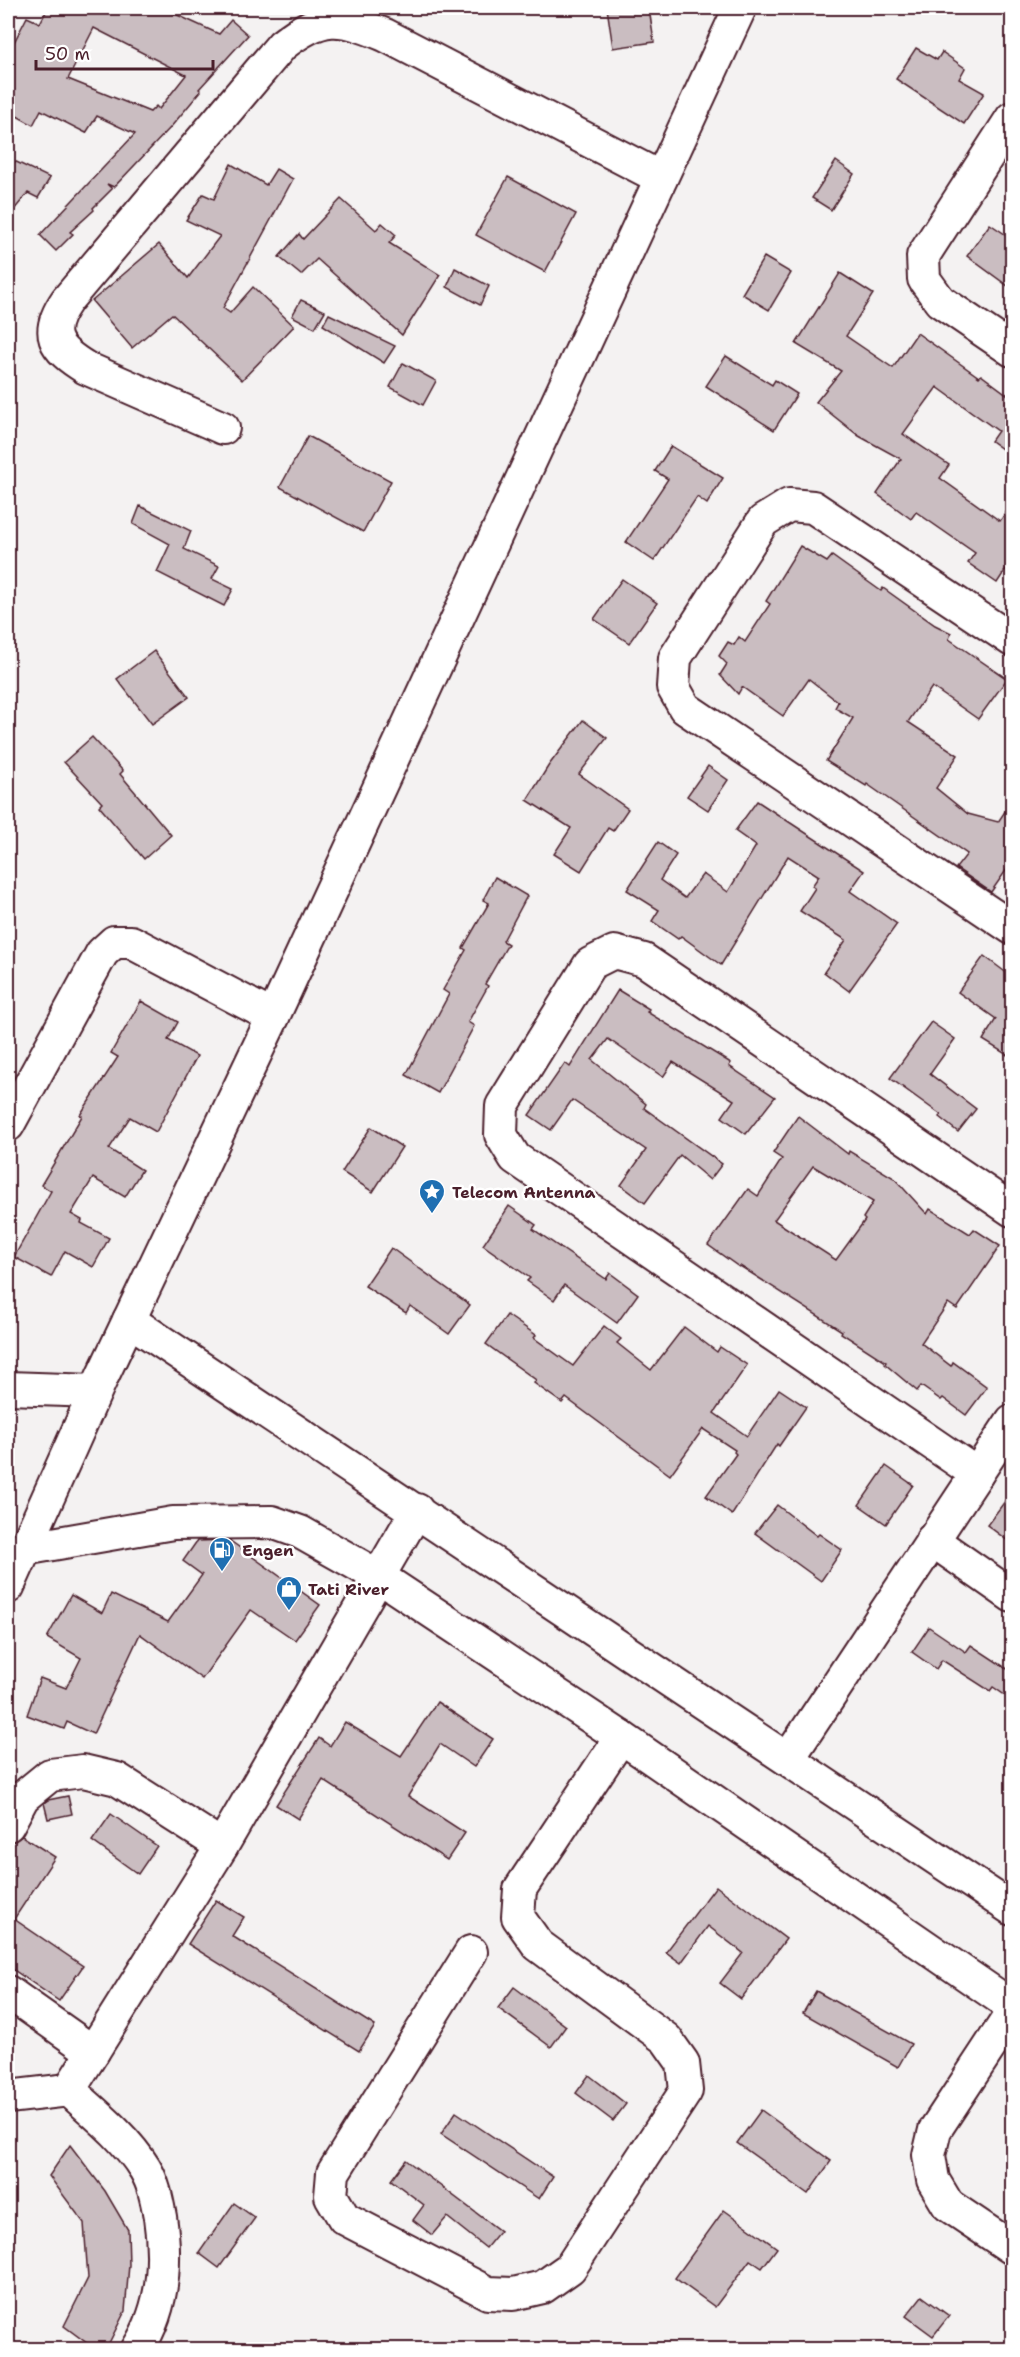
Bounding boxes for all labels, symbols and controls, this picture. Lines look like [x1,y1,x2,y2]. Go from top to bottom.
scale bar [36,33,213,71]
text: 50 m [45,42,90,66]
place icon: Telecom Antenna [417,1177,447,1215]
place label: Telecom Antenna [452,1182,596,1203]
fuel station icon: Engen [207,1535,237,1573]
place label: Engen [242,1540,294,1561]
shop icon: Tati River [274,1574,304,1612]
place label: Tati River [308,1579,389,1600]

